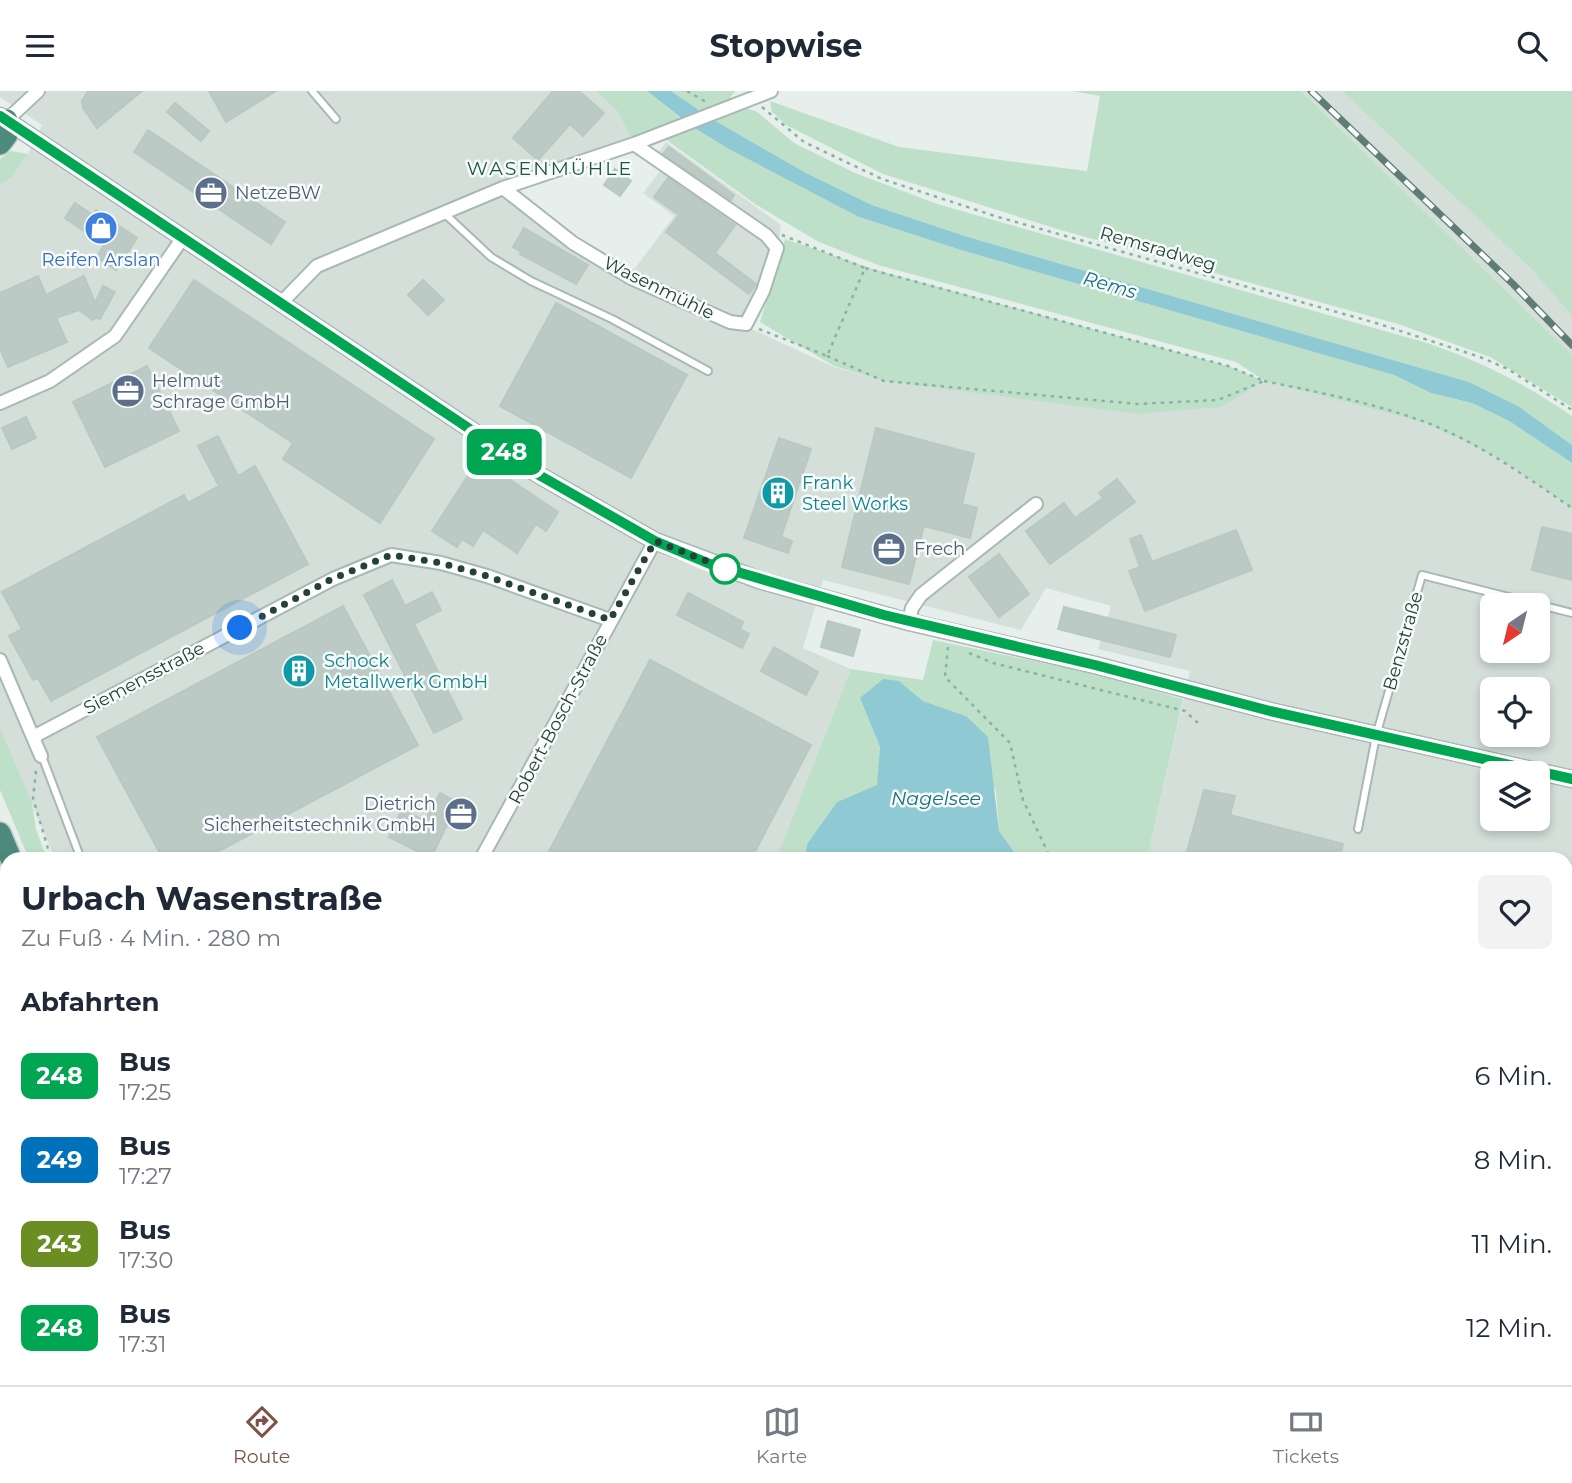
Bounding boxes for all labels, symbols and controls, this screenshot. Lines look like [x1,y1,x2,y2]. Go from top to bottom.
text: Stopwise [709,26,863,65]
icon: menu [21,27,59,65]
icon: search [1513,27,1551,65]
district label: WASENMÜHLE [467,157,633,180]
office icon: NetzeBW [192,174,230,212]
place label: NetzeBW [235,182,321,204]
shop icon: Reifen Arslan [82,209,120,247]
street label: Remsradweg [1097,222,1219,276]
place label: Reifen Arslan [42,249,160,271]
street label: Wasenmühle [600,252,718,324]
water label: Rems [1081,266,1139,304]
place label: Helmut Schrage GmbH [152,370,290,413]
office icon: Helmut Schrage GmbH [109,372,147,410]
line badge: 248 [464,429,544,475]
text: 248 [481,437,527,466]
place label: Frank Steel Works [802,472,908,515]
building icon: Frank Steel Works [759,474,797,512]
office icon: Frech [870,530,908,568]
place label: Frech [914,538,965,560]
unlabelled marker [710,554,740,584]
street label: Benzstraße [1378,589,1428,693]
north arrow [1480,593,1550,663]
map controls [1480,593,1550,831]
your location [222,610,257,645]
street label: Robert-Bosch-Straße [504,630,612,808]
street label: Siemensstraße [80,637,208,719]
place label: Schock Metallwerk GmbH [324,650,488,693]
building icon: Schock Metallwerk GmbH [280,652,318,690]
button: locate [1480,677,1550,747]
button: layers [1480,761,1550,831]
water label: Nagelsee [891,787,981,810]
place label: Dietrich Sicherheitstechnik GmbH [204,793,436,836]
office icon: Dietrich Sicherheitstechnik GmbH [442,795,480,833]
button: heart [1478,875,1552,949]
text: Urbach Wasenstraße [21,878,383,918]
text: Zu Fuß · 4 Min. · 280 m [21,924,281,952]
text: Abfahrten [21,986,160,1018]
text: Bus [119,1046,171,1078]
text: 6 Min. [1474,1060,1552,1092]
text: 248 [36,1061,83,1090]
text: 17:25 [119,1078,171,1106]
text: Bus [119,1130,171,1162]
text: 8 Min. [1474,1144,1552,1176]
text: 249 [37,1145,82,1174]
text: 17:27 [119,1162,172,1190]
text: Bus [119,1214,171,1246]
text: 11 Min. [1472,1228,1552,1260]
text: 243 [37,1229,82,1258]
text: 17:30 [119,1246,173,1274]
text: Bus [119,1298,171,1330]
text: 12 Min. [1466,1312,1552,1344]
text: 248 [36,1313,83,1342]
text: 17:31 [119,1330,167,1358]
tab: Route [233,1403,290,1468]
tab: Karte [756,1403,807,1468]
tab: Tickets [1273,1403,1339,1468]

